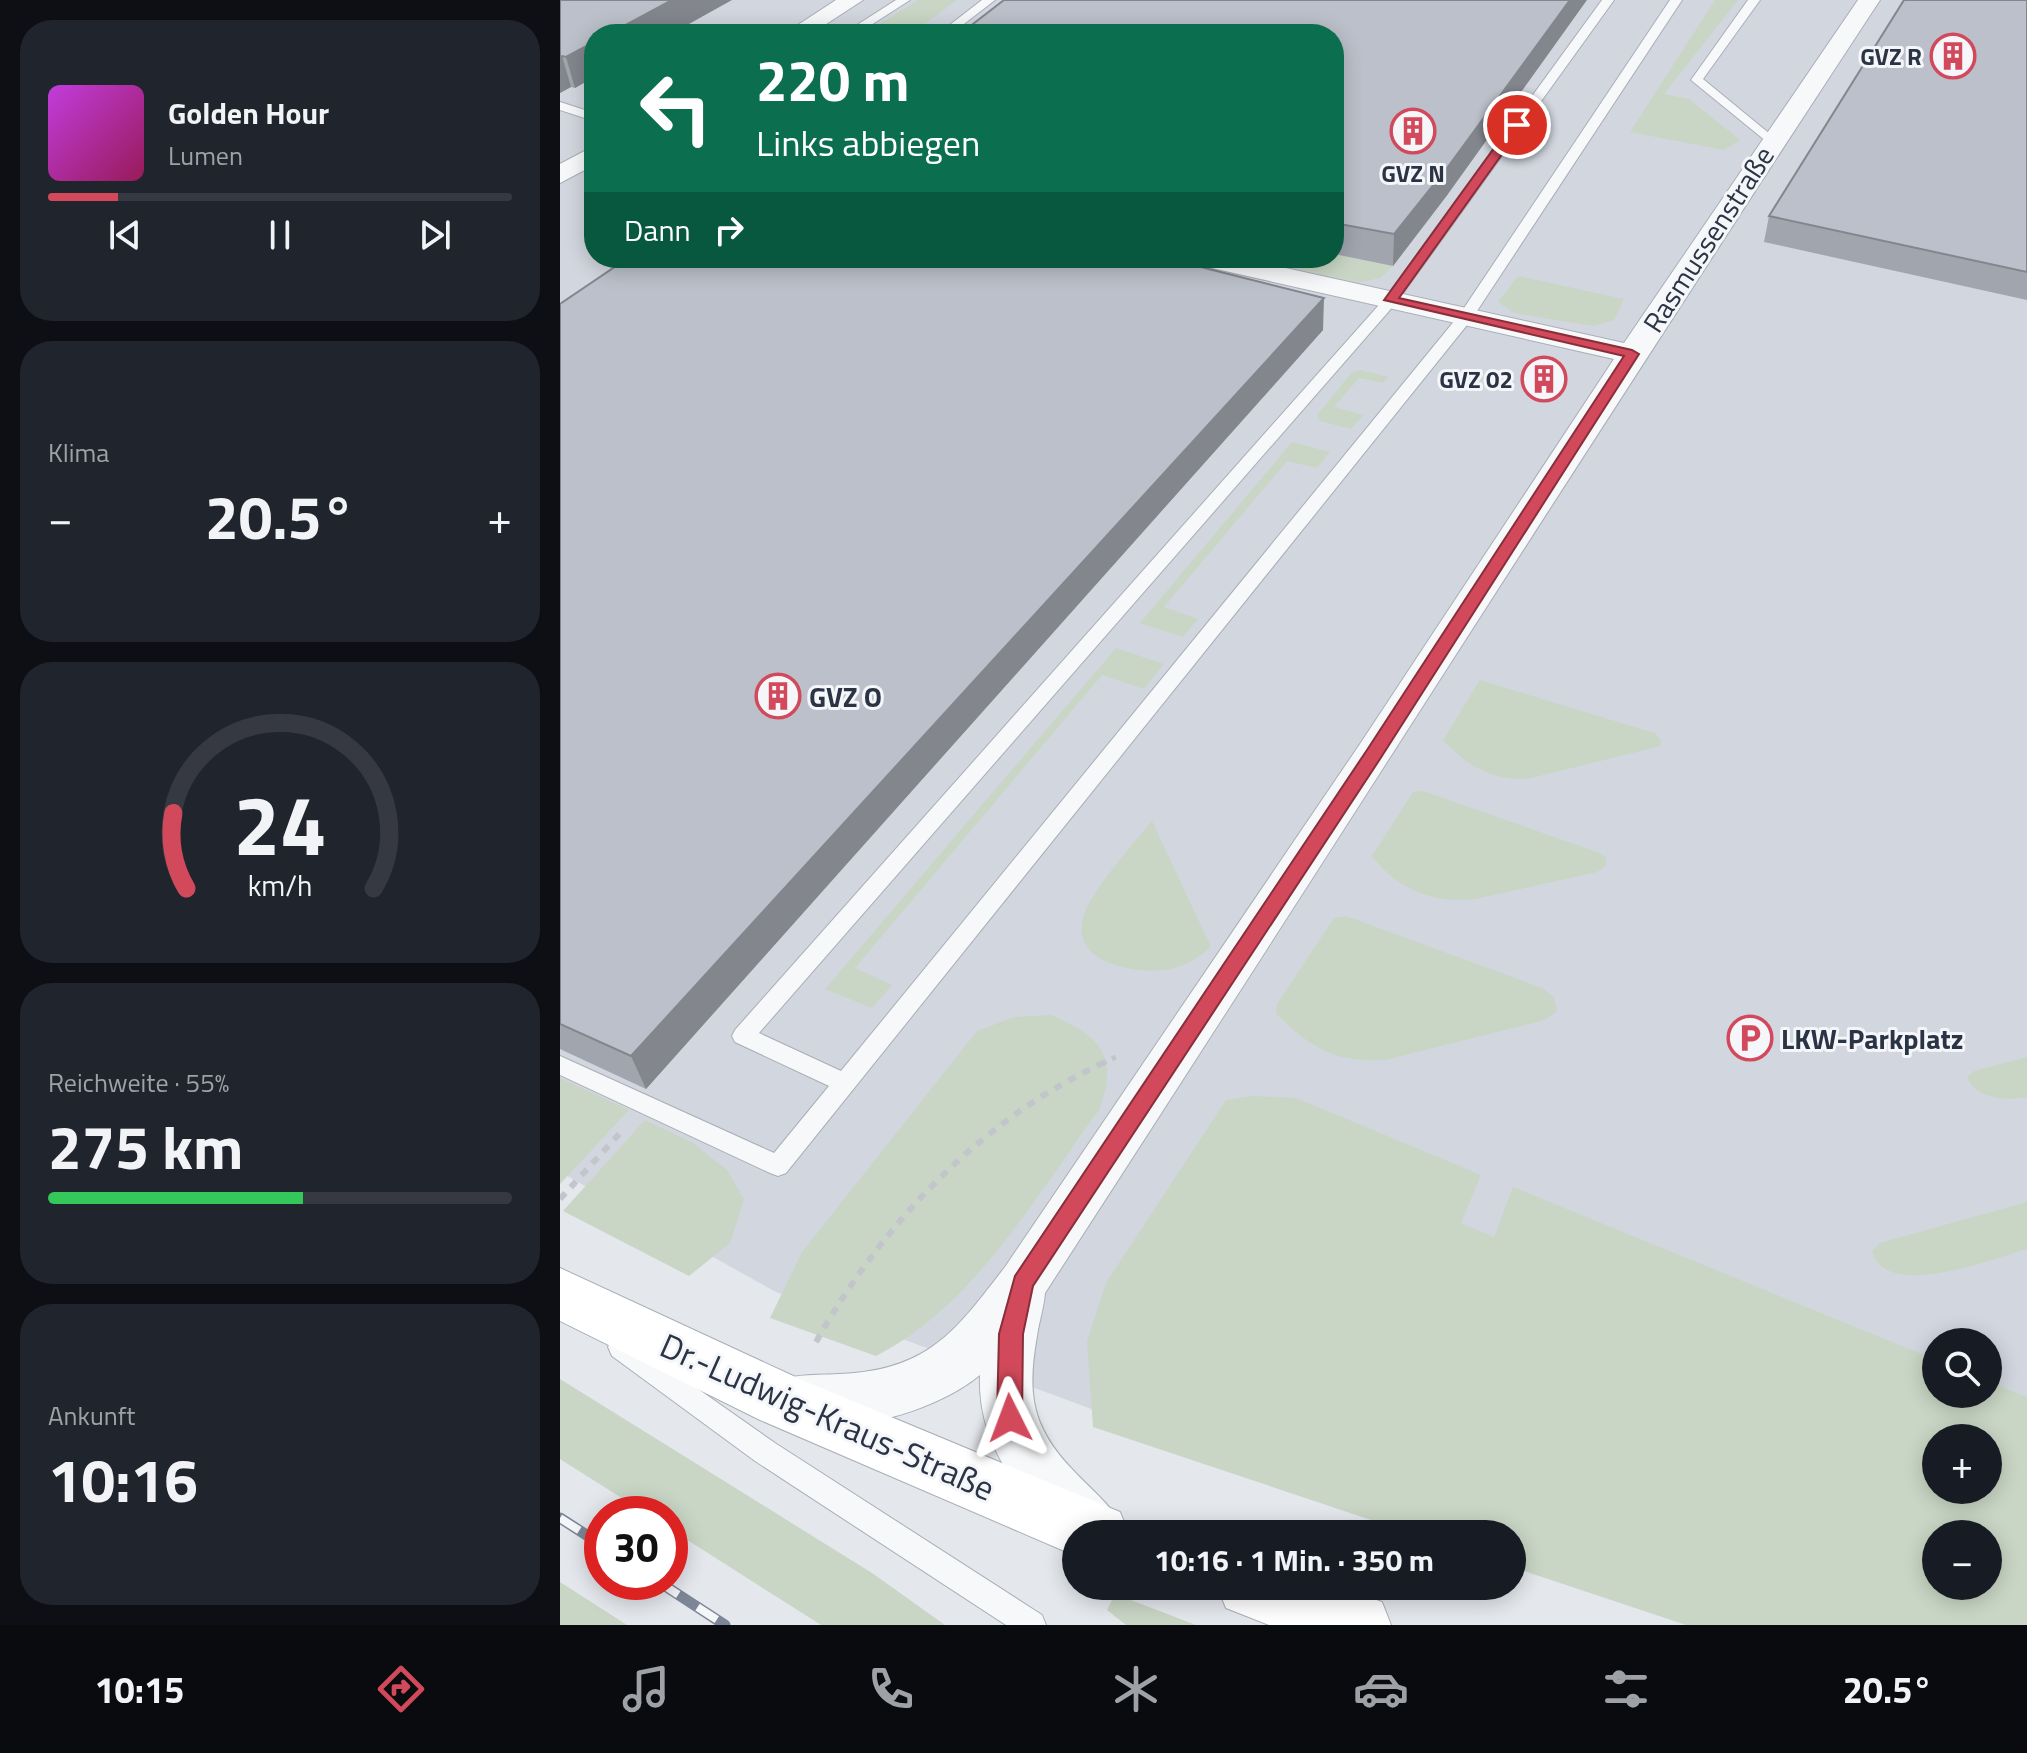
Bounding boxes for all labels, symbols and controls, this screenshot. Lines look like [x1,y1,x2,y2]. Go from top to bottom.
building icon: GVZ R [1929,32,1977,80]
text: 220 m [756,38,909,123]
place label: GVZ R [1860,38,1922,74]
icon: left [624,56,728,160]
text: Golden Hour [168,90,329,136]
pin [1483,91,1551,159]
icon: arrive [1495,103,1539,147]
building icon: GVZ N [1389,107,1437,155]
text: Links abbiegen [756,115,980,170]
text: Lumen [168,136,243,175]
street label: Rasmussenstraße [1632,137,1784,341]
place label: GVZ N [1381,155,1445,191]
text: Dann [624,207,691,253]
icon: right [707,208,751,252]
icon: previous [103,213,147,257]
icon: pause [258,213,302,257]
icon: next [413,213,457,257]
building icon: GVZ 02 [1520,355,1568,403]
place label: GVZ 02 [1439,361,1513,397]
text: Klima [48,433,109,472]
text: 20.5° [205,471,355,562]
text: − [48,484,73,551]
text: + [487,484,512,551]
building icon: GVZ O [754,672,802,720]
place label: GVZ O [809,675,882,718]
text: 24 [233,760,327,886]
text: km/h [248,864,312,907]
parking icon: LKW-Parkplatz [1726,1014,1774,1062]
place label: LKW-Parkplatz [1781,1017,1963,1060]
text: Reichweite · 55% [48,1063,229,1102]
text: 275 km [48,1101,243,1192]
street label: Dr.-Ludwig-Kraus-Straße [652,1319,1004,1513]
map controls [1922,1328,2002,1600]
button: search [1922,1328,2002,1408]
position arrow [968,1376,1052,1460]
text: Ankunft [48,1396,135,1435]
button: + [1922,1424,2002,1504]
text: 10:16 [48,1434,198,1525]
speed limit sign: 30 [584,1496,688,1600]
button: − [1922,1520,2002,1600]
text: 10:16 · 1 Min. · 350 m [1154,1537,1434,1583]
icon: directions [373,1661,429,1717]
icon: music [618,1661,674,1717]
icon: phone [863,1661,919,1717]
icon: climate [1108,1661,1164,1717]
icon: car [1353,1661,1409,1717]
icon: filters [1598,1661,1654,1717]
text: 10:15 [94,1662,184,1717]
text: 20.5° [1843,1662,1933,1717]

